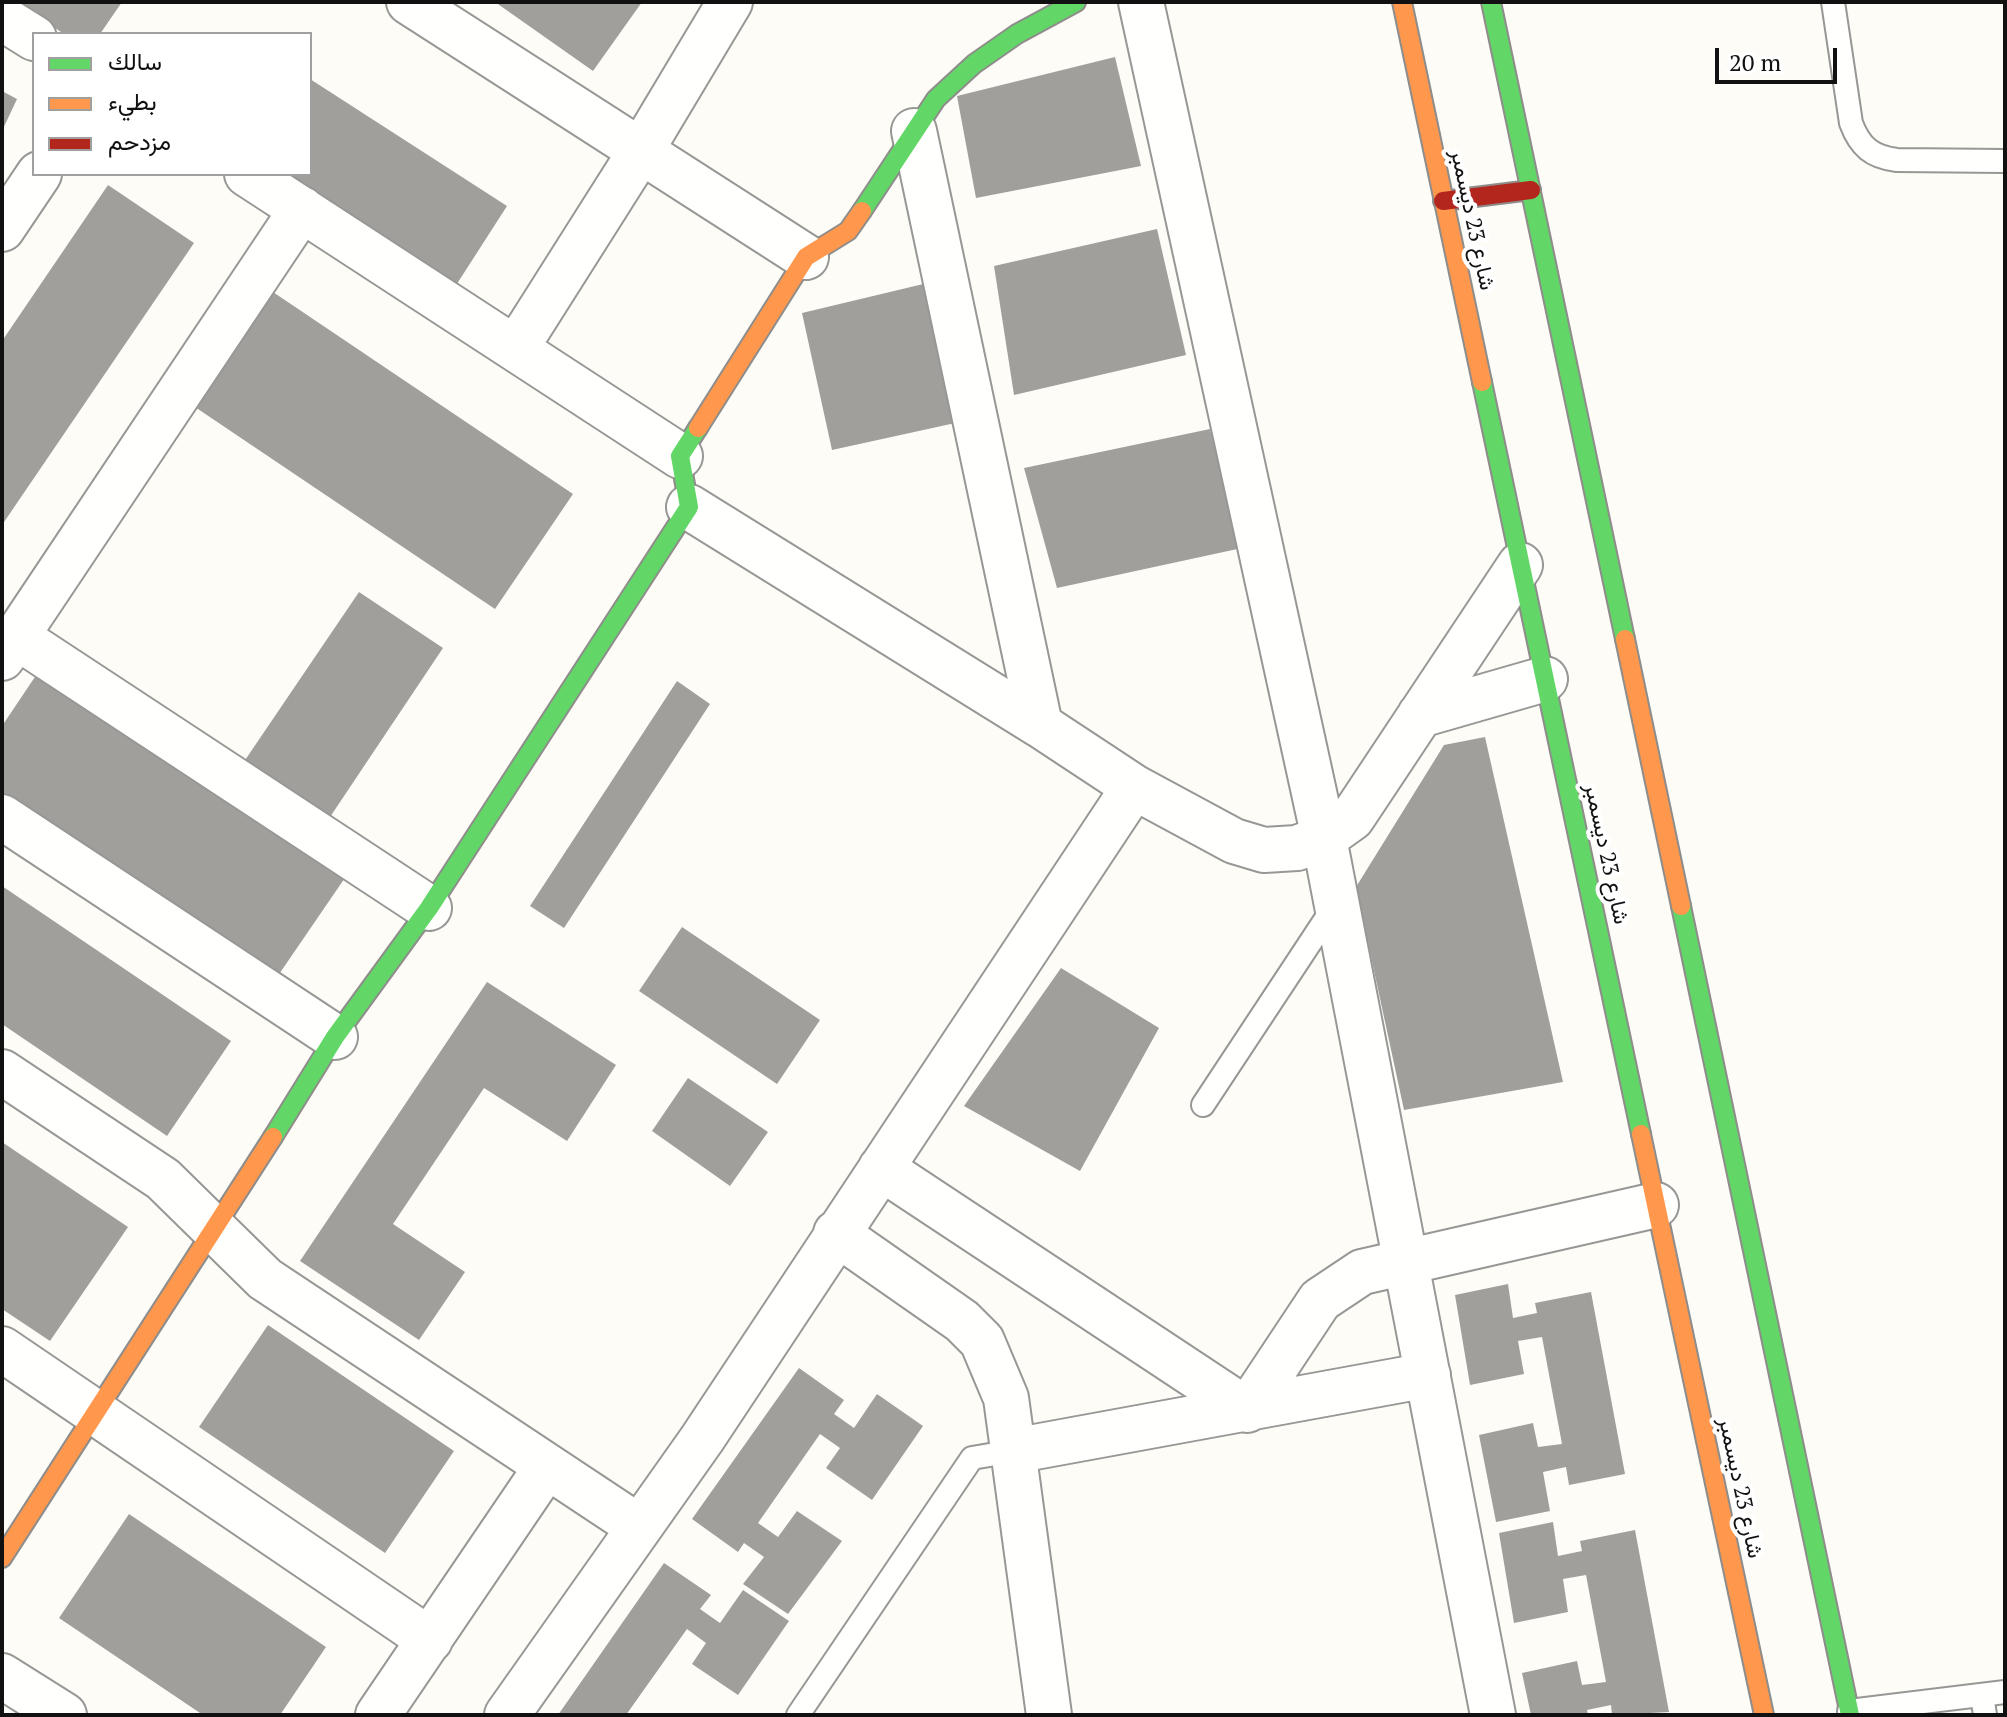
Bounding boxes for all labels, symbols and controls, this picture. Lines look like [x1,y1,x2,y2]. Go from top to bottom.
legend [32,32,312,176]
scale bar [1719,32,1841,82]
text: سالك [108,45,162,77]
text: 20 m [1729,46,1781,78]
text: بطيء [108,85,157,117]
text: مزدحم [108,125,171,157]
street label: شارع 23 ديسمبر [1444,147,1500,293]
street label: شارع 23 ديسمبر [1578,781,1634,927]
street label: شارع 23 ديسمبر [1712,1415,1768,1561]

